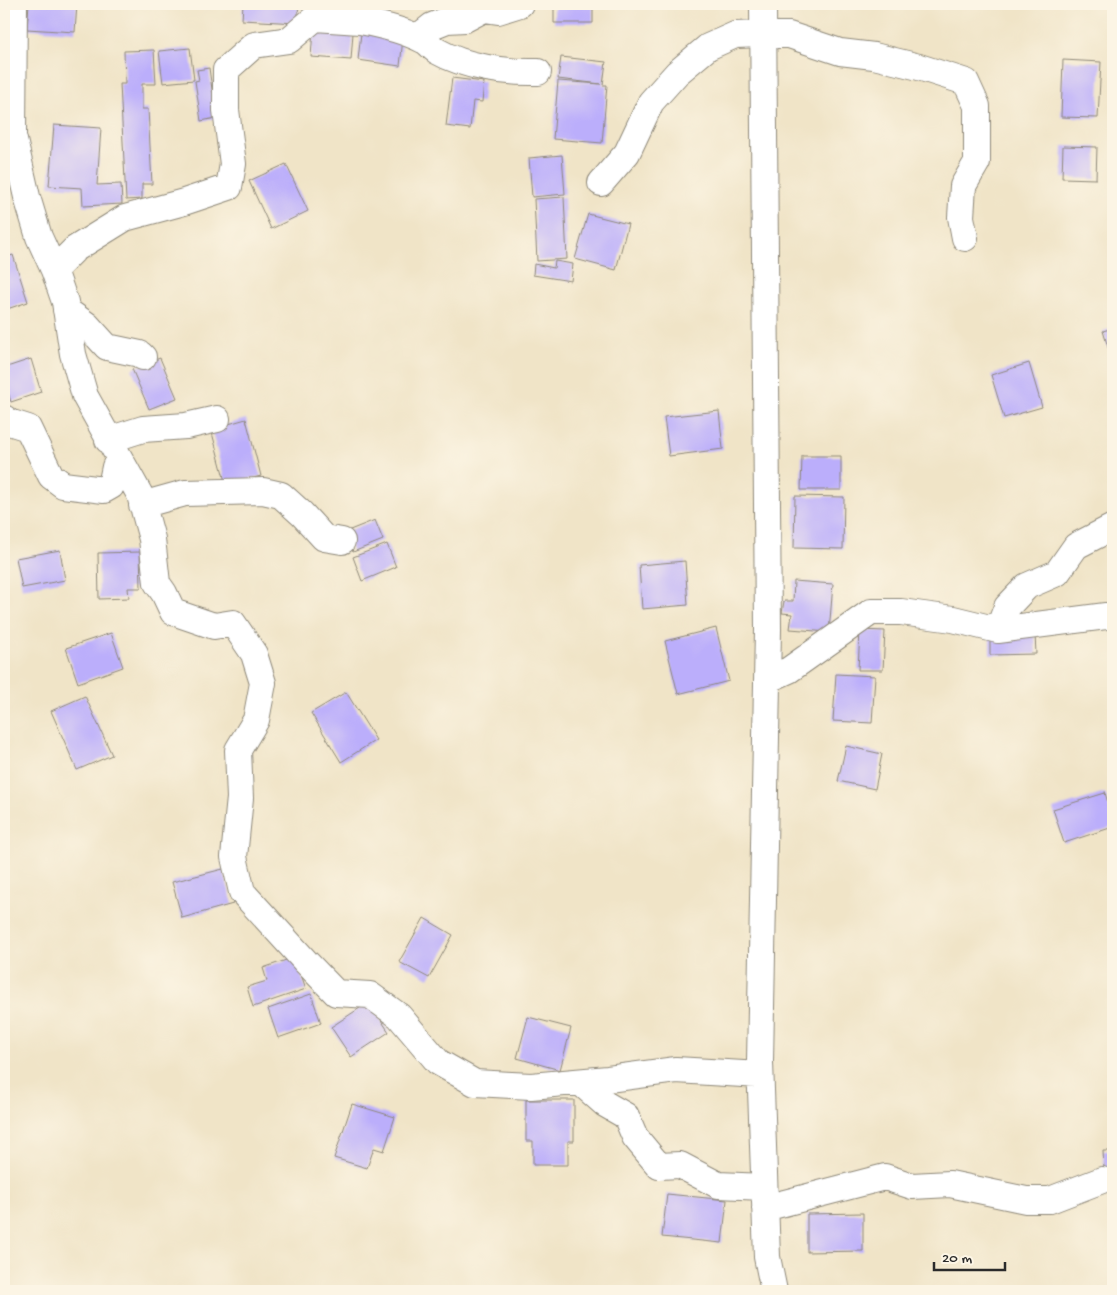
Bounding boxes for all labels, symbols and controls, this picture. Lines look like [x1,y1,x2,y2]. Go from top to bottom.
scale bar [934,1240,1006,1272]
text: 20 m [942,1250,972,1268]

